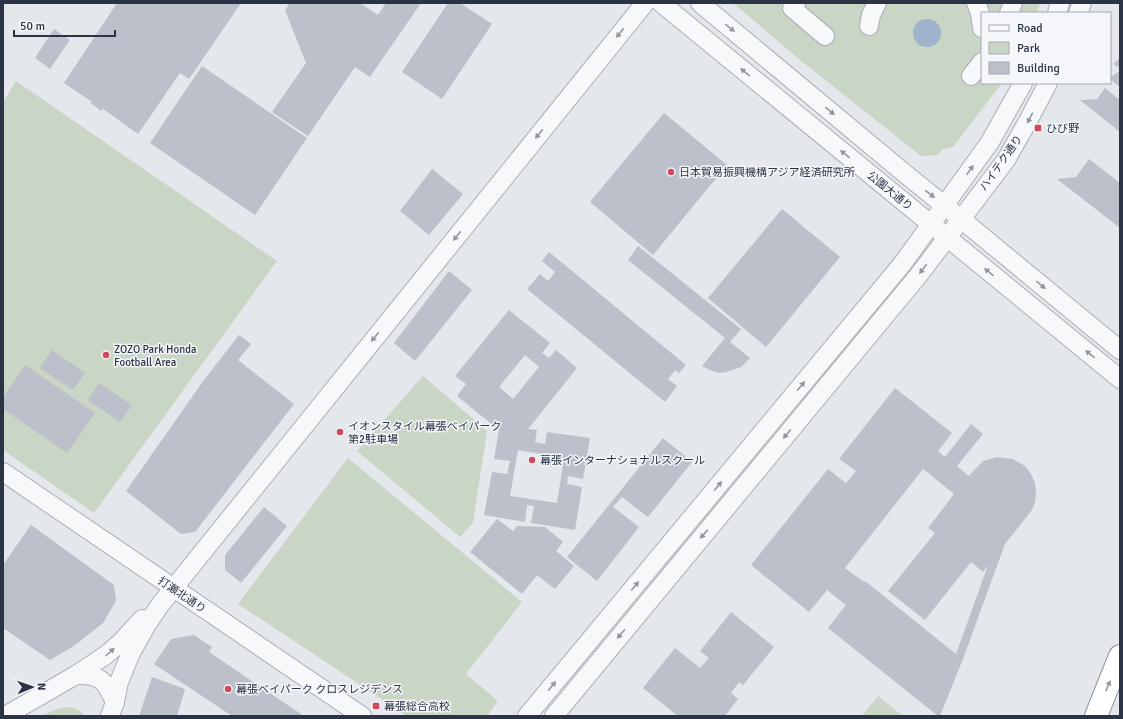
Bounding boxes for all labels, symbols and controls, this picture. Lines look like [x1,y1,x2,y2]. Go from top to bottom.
scale bar [14,12,115,38]
legend [981,12,1111,84]
text: 50 m [20,19,45,34]
text: Road [1017,21,1043,36]
one-way arrow [724,23,735,32]
one-way arrow [616,28,625,39]
text: Park [1017,41,1040,56]
text: Building [1017,61,1060,76]
one-way arrow [739,67,750,76]
one-way arrow [824,107,835,116]
one-way arrow [1027,112,1033,124]
place label: ひび野 [1046,122,1079,135]
marker: ひび野 [1033,123,1043,133]
one-way arrow [534,129,543,140]
street label: ハイテク通り [977,132,1025,194]
one-way arrow [840,150,851,159]
one-way arrow [966,165,974,176]
place label: 日本貿易振興機構アジア経済研究所 [679,166,856,179]
marker: 日本貿易振興機構アジア経済研究所 [666,167,676,177]
street label: 公園大通り [865,169,915,213]
one-way arrow [924,190,935,198]
one-way arrow [453,230,461,241]
one-way arrow [919,263,927,274]
one-way arrow [984,268,995,277]
one-way arrow [1036,281,1047,289]
one-way arrow [371,331,380,342]
place label: ZOZO Park Honda Football Area [114,343,197,369]
marker: ZOZO Park Honda Football Area [101,350,111,360]
one-way arrow [1084,350,1095,359]
one-way arrow [797,381,806,391]
place label: イオンスタイル幕張ベイパーク 第2駐車場 [348,420,502,446]
marker: イオンスタイル幕張ベイパーク 第2駐車場 [335,427,345,437]
one-way arrow [783,428,792,439]
place label: 幕張インターナショナルスクール [540,454,705,467]
marker: 幕張インターナショナルスクール [527,455,537,465]
one-way arrow [714,481,723,491]
one-way arrow [700,529,709,539]
street label: 打瀬北通り [156,574,208,616]
one-way arrow [630,581,639,591]
one-way arrow [617,629,626,640]
one-way arrow [105,647,115,657]
north arrow [12,667,52,707]
one-way arrow [547,681,556,691]
one-way arrow [1105,681,1111,692]
text: N [35,683,48,691]
place label: 幕張ベイパーク クロスレジデンス [236,683,403,696]
marker: 幕張ベイパーク クロスレジデンス [223,684,233,694]
place label: 幕張総合高校 [384,700,450,713]
marker: 幕張総合高校 [371,701,381,711]

